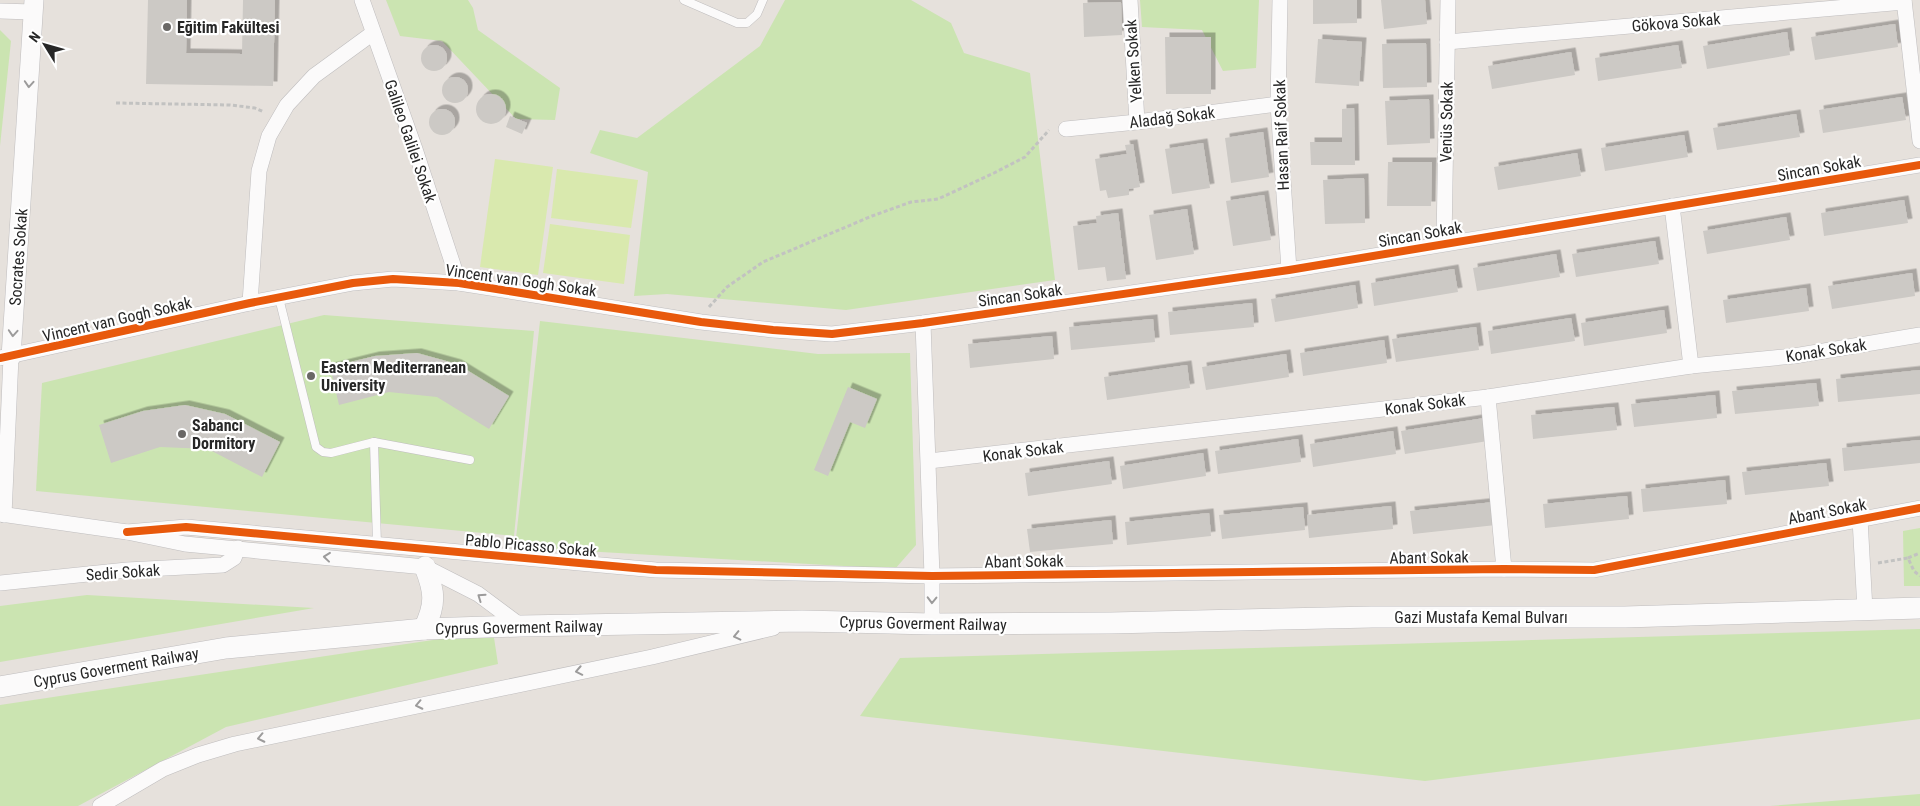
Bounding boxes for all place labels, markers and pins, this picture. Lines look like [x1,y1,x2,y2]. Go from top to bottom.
place label: Eğitim Fakültesi [177,18,280,37]
marker: Eğitim Fakültesi [161,21,173,33]
place label: Eastern Mediterranean University [321,358,466,395]
marker: Eastern Mediterranean University [305,370,317,382]
place label: Sabancı Dormitory [192,416,255,453]
marker: Sabancı Dormitory [176,428,188,440]

